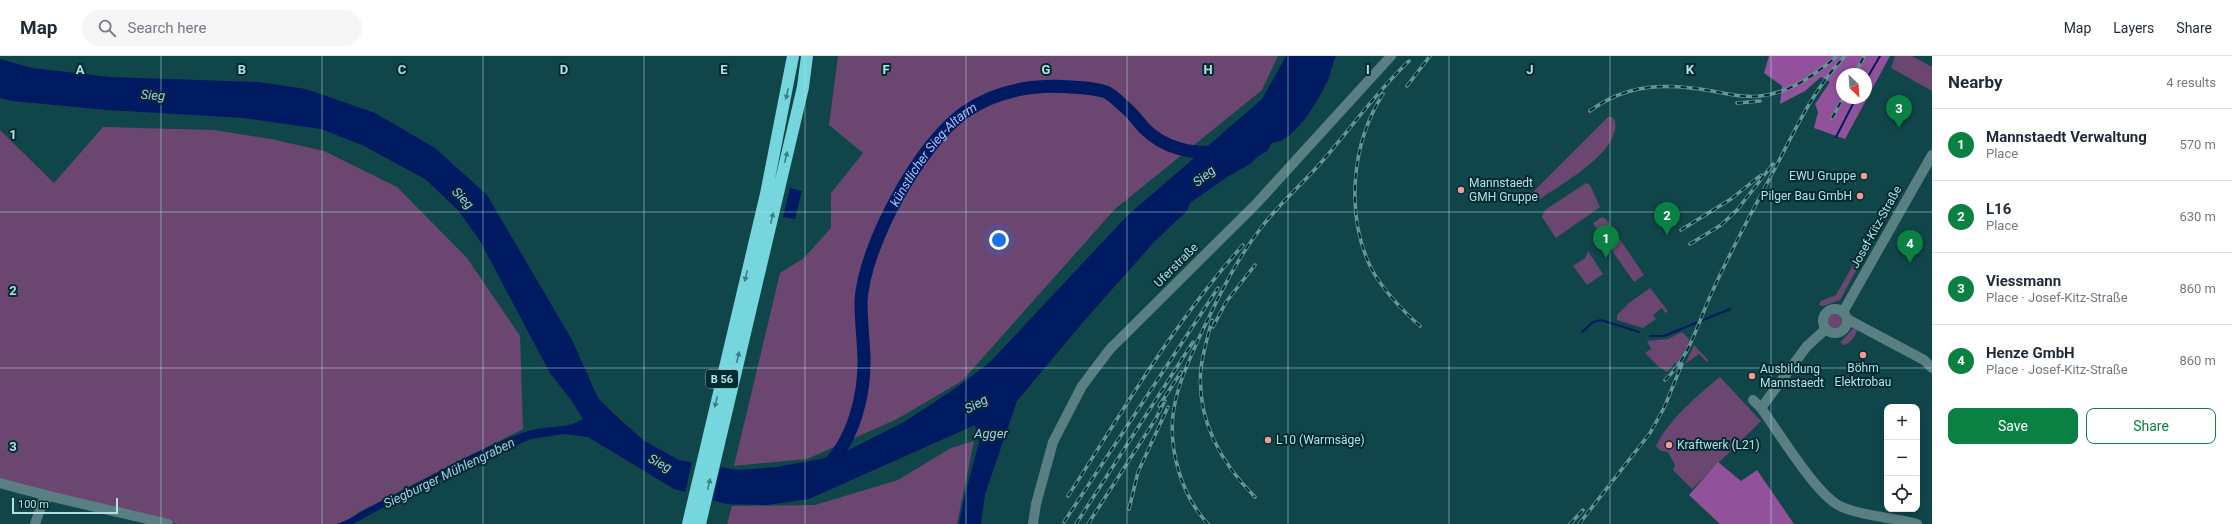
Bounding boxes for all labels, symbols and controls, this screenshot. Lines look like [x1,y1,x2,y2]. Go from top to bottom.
search box [82,10,362,46]
text: Map [20,16,58,39]
icon: search [96,17,118,39]
text: Search here [128,19,206,37]
text: Map [2064,20,2091,36]
text: Layers [2113,20,2154,36]
text: Share [2176,20,2212,36]
text: A [76,62,85,77]
text: B [238,62,246,77]
text: C [398,62,407,77]
text: D [560,62,568,77]
text: E [720,62,728,77]
text: F [882,62,890,77]
text: G [1042,62,1051,77]
text: H [1203,62,1213,77]
text: I [1366,62,1370,77]
text: J [1526,62,1534,77]
text: K [1686,62,1695,77]
north arrow [1836,68,1872,104]
text: Nearby [1948,72,2003,92]
text: 4 results [2166,75,2216,90]
water label: Sieg [140,87,166,103]
one-way arrow [783,88,789,101]
pin: 3 [1886,95,1912,128]
water label: künstlicher Sieg-Altarm [887,99,979,209]
text: 1 [9,127,17,142]
text: Mannstaedt Verwaltung [1986,128,2147,146]
text: 1 [1957,137,1965,152]
text: 570 m [2179,137,2216,152]
text: Place [1986,146,2018,161]
one-way arrow [783,151,789,163]
water label: Sieg [1190,162,1218,190]
place label: EWU Gruppe [1789,169,1856,183]
marker: EWU Gruppe [1859,171,1869,181]
place label: Mannstaedt GMH Gruppe [1469,176,1538,204]
street label: Josef-Kitz-Straße [1848,183,1904,271]
water label: Sieg [449,184,477,212]
marker: Mannstaedt GMH Gruppe [1456,185,1466,195]
place label: Pilger Bau GmbH [1761,189,1852,203]
marker: Pilger Bau GmbH [1855,191,1865,201]
text: L16 [1986,200,2011,218]
pin: 2 [1654,202,1680,235]
text: 2 [1957,209,1965,224]
text: 630 m [2179,209,2216,224]
one-way arrow [769,212,775,224]
text: Place [1986,218,2018,233]
pin: 1 [1593,225,1619,258]
your location [989,230,1009,250]
pin: 4 [1897,230,1923,263]
street label: Uferstraße [1151,240,1201,290]
one-way arrow [743,270,749,282]
text: Viessmann [1986,272,2061,290]
text: 3 [1957,281,1965,296]
text: 860 m [2179,281,2216,296]
text: 2 [9,283,17,298]
text: Place · Josef-Kitz-Straße [1986,290,2128,305]
text: Henze GmbH [1986,344,2075,362]
marker: Böhm Elektrobau [1858,350,1868,360]
one-way arrow [736,351,742,364]
text: 4 [1957,353,1965,368]
text: 860 m [2179,353,2216,368]
place label: Böhm Elektrobau [1835,361,1891,389]
place label: Ausbildung Mannstaedt [1760,362,1824,390]
text: Place · Josef-Kitz-Straße [1986,362,2128,377]
road number: B 56 [706,370,738,388]
marker: Ausbildung Mannstaedt [1747,371,1757,381]
water label: Sieg [962,392,990,416]
one-way arrow [713,396,719,409]
map controls [1884,404,1920,512]
button: + [1884,404,1920,440]
button: Save [1948,408,2078,444]
button: Share [2086,408,2216,444]
water label: Agger [973,426,1008,441]
place label: L10 (Warmsäge) [1276,433,1365,447]
water label: Siegburger Mühlengraben [381,435,517,511]
marker: L10 (Warmsäge) [1263,435,1273,445]
place label: Kraftwerk (L21) [1677,438,1760,452]
text: 3 [9,439,17,454]
marker: Kraftwerk (L21) [1664,440,1674,450]
button: − [1884,440,1920,476]
water label: Sieg [646,451,674,475]
button: locate [1884,476,1920,512]
one-way arrow [706,478,712,490]
scale bar [12,496,118,515]
text: 100 m [18,498,49,511]

